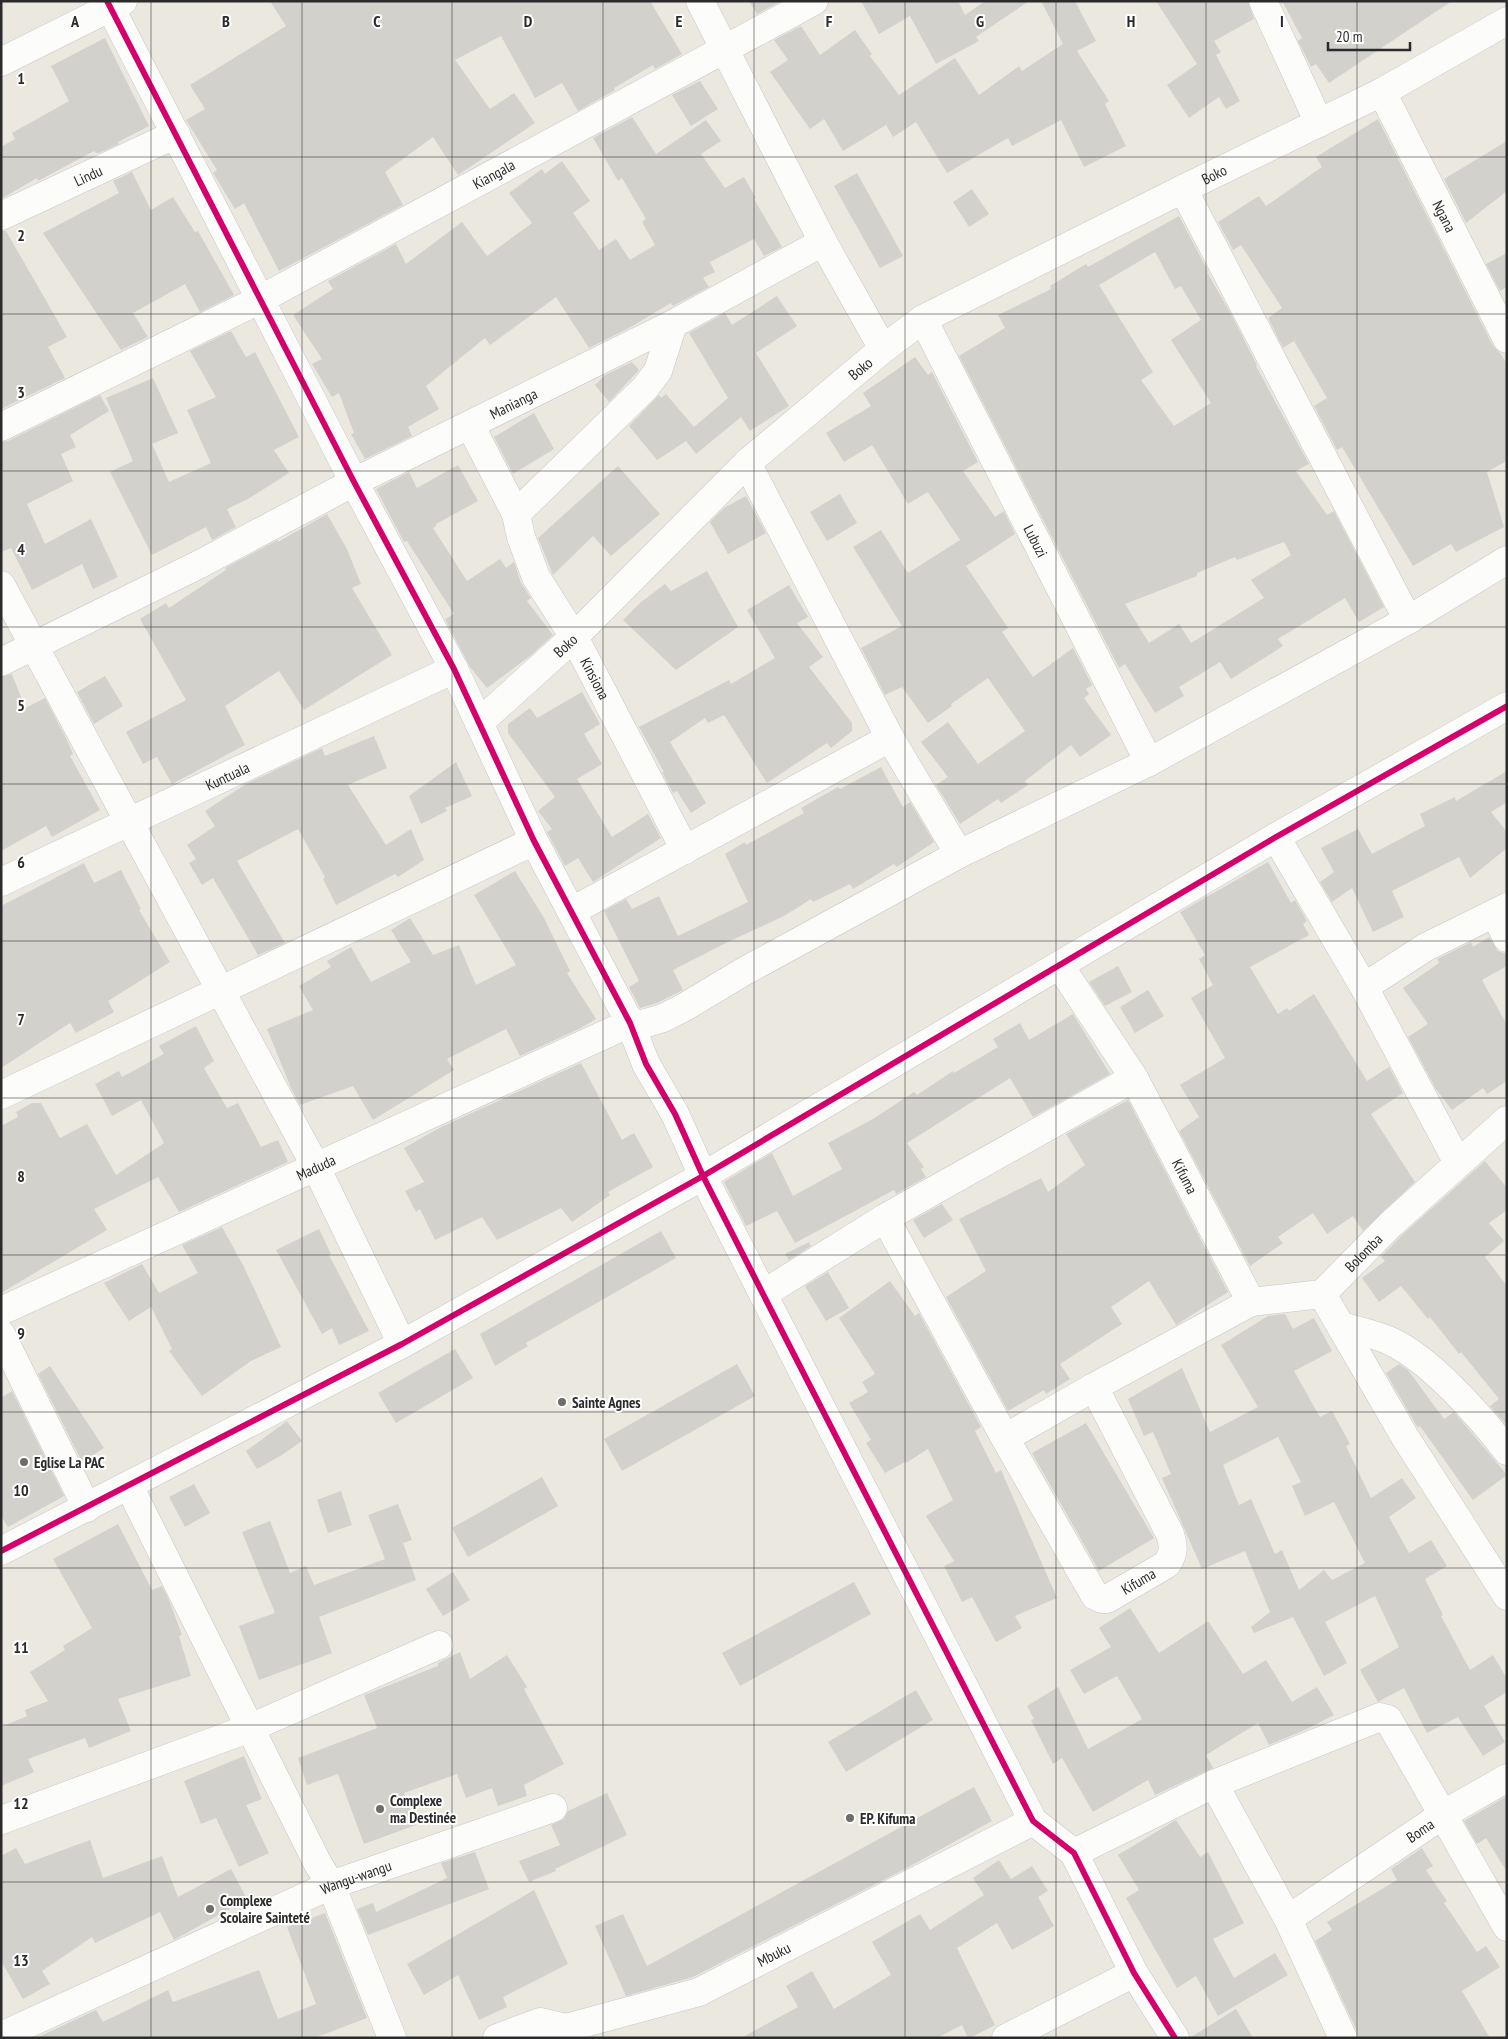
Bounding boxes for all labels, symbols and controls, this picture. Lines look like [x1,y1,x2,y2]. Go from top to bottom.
text: A [70,11,80,31]
text: B [222,11,230,31]
text: C [373,11,381,31]
text: D [524,11,533,31]
text: E [676,11,683,31]
text: F [826,11,833,31]
text: G [976,11,984,31]
text: H [1127,11,1135,31]
text: I [1280,11,1284,31]
scale bar [1328,20,1410,52]
text: 20 m [1336,27,1362,46]
text: 1 [17,68,25,88]
street label: Kiangala [469,155,518,193]
street label: Lindu [71,160,105,190]
street label: Boko [1198,160,1230,188]
street label: Ngana [1429,197,1461,235]
text: 2 [17,225,25,245]
street label: Boko [844,353,876,384]
text: 3 [17,382,25,402]
street label: Manianga [486,383,540,423]
street label: Lubuzi [1020,521,1052,560]
text: 4 [17,539,25,559]
street label: Boko [549,629,581,661]
street label: Kinsiona [577,654,614,702]
text: 5 [17,695,25,715]
street label: Kuntuala [202,757,252,794]
text: 6 [17,852,25,872]
text: 7 [17,1009,25,1029]
street label: Maduda [293,1150,338,1184]
street label: Kifuma [1168,1155,1202,1197]
text: 8 [17,1166,25,1186]
street label: Bolomba [1340,1229,1386,1275]
text: 9 [17,1323,25,1343]
place label: Sainte Agnes [572,1393,641,1412]
marker: Sainte Agnes [556,1396,568,1408]
place label: Eglise La PAC [34,1453,105,1472]
marker: Eglise La PAC [18,1456,30,1468]
text: 10 [13,1480,29,1500]
street label: Kifuma [1117,1563,1159,1598]
text: 11 [13,1637,29,1657]
place label: Complexe ma Destinée [390,1791,456,1827]
text: 12 [13,1793,29,1813]
marker: Complexe ma Destinée [374,1803,386,1815]
place label: EP. Kifuma [860,1809,915,1828]
marker: EP. Kifuma [844,1812,856,1824]
street label: Boma [1402,1814,1437,1846]
street label: Wangu-wangu [317,1855,394,1898]
place label: Complexe Scolaire Sainteté [220,1891,310,1927]
marker: Complexe Scolaire Sainteté [204,1903,216,1915]
street label: Mbuku [754,1937,793,1970]
text: 13 [13,1950,29,1970]

